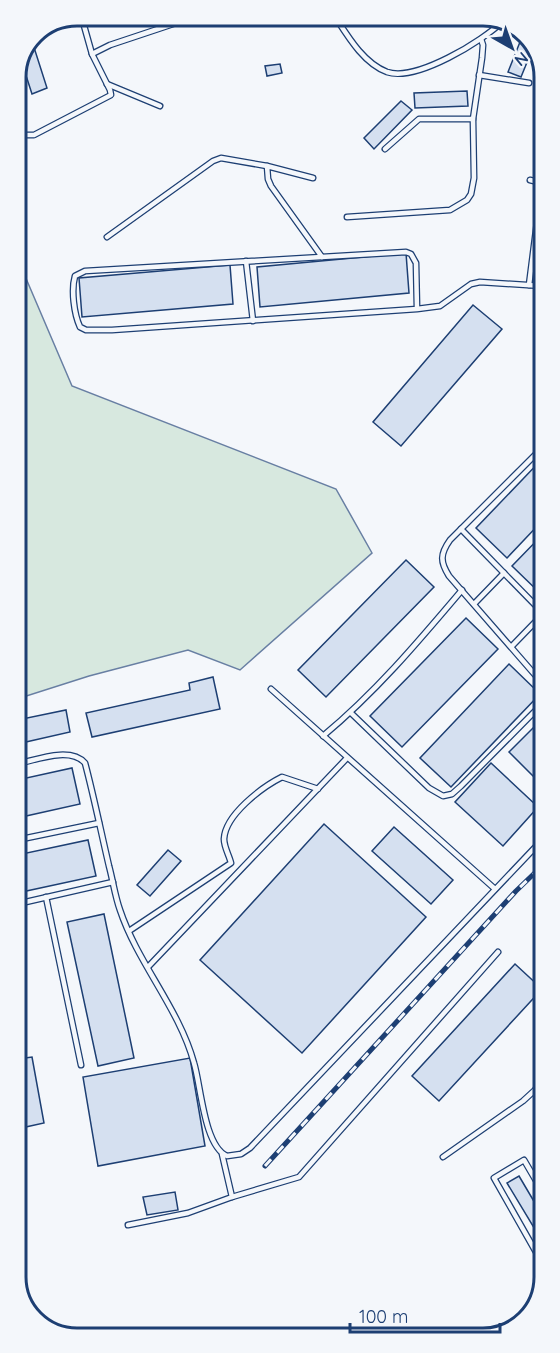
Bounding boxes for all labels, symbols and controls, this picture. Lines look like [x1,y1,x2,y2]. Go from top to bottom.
north arrow [482,18,542,78]
text: N [511,48,533,71]
scale bar [350,1296,500,1334]
text: 100 m [359,1305,408,1328]

